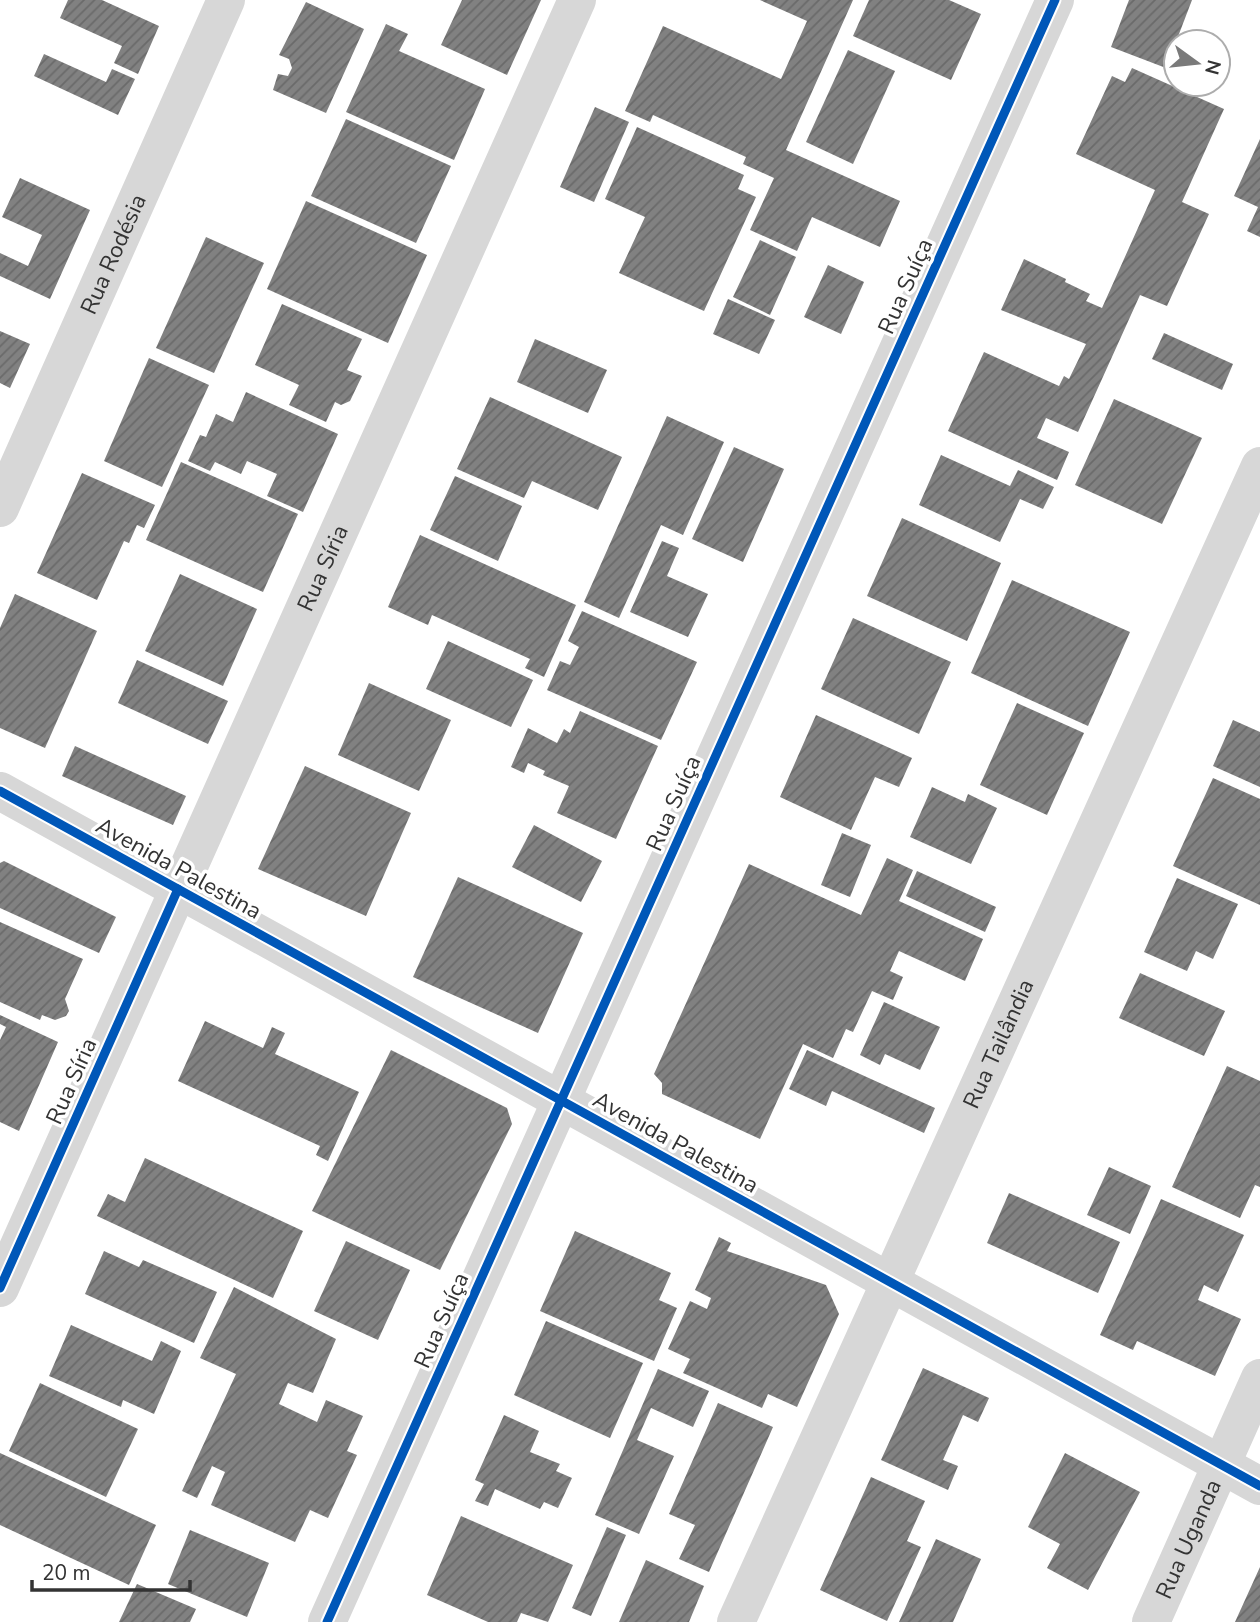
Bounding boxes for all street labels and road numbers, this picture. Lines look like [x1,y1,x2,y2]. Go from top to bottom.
street label: Rua Rodésia [73,189,154,319]
street label: Rua Suíça [871,234,940,339]
street label: Rua Síria [290,520,356,616]
street label: Rua Suíça [639,751,708,856]
street label: Avenida Palestina [90,810,267,927]
street label: Rua Tailândia [956,974,1041,1114]
street label: Rua Síria [39,1033,104,1129]
street label: Avenida Palestina [587,1084,764,1201]
street label: Rua Suíça [407,1268,476,1373]
street label: Rua Uganda [1148,1475,1229,1604]

